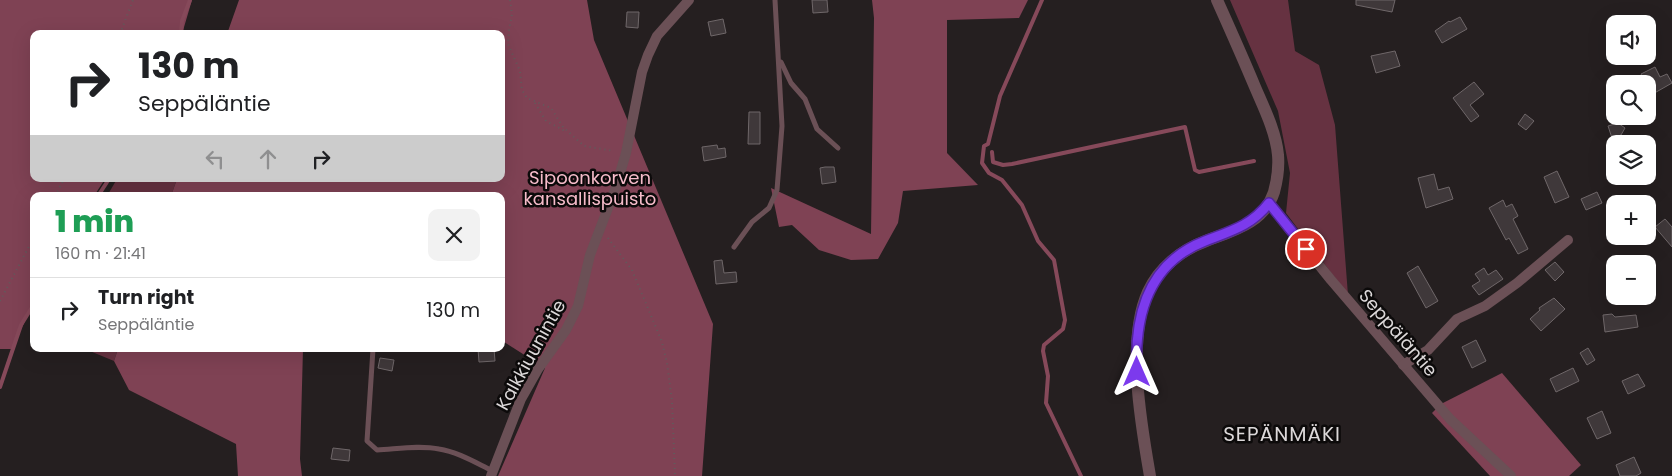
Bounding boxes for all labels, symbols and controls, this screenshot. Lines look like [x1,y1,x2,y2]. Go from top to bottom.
map controls [1606,15,1656,305]
button: sound [1606,15,1656,65]
text: 130 m [138,41,240,90]
icon: right [55,50,120,115]
button: search [1606,75,1656,125]
text: Seppäläntie [138,88,271,119]
button: layers [1606,135,1656,185]
icon: left [201,145,229,173]
icon: ahead [254,145,282,173]
icon: right [307,145,335,173]
park label: Sipoonkorven kansallispuisto [524,165,656,211]
button: + [1606,195,1656,245]
text: 1 min [55,200,134,243]
button: close [428,209,480,261]
pin [1285,228,1327,270]
icon: arrive [1292,235,1320,263]
text: 160 m · 21:41 [55,242,146,265]
button: − [1606,255,1656,305]
text: Turn right [98,284,194,311]
street label: Seppäläntie [1353,284,1443,382]
street label: Kalkkiuunintie [490,295,571,415]
icon: right [55,296,83,324]
text: 130 m [426,297,480,324]
text: Seppäläntie [98,313,194,336]
position arrow [1110,345,1162,397]
district label: SEPÄNMÄKI [1223,420,1341,448]

